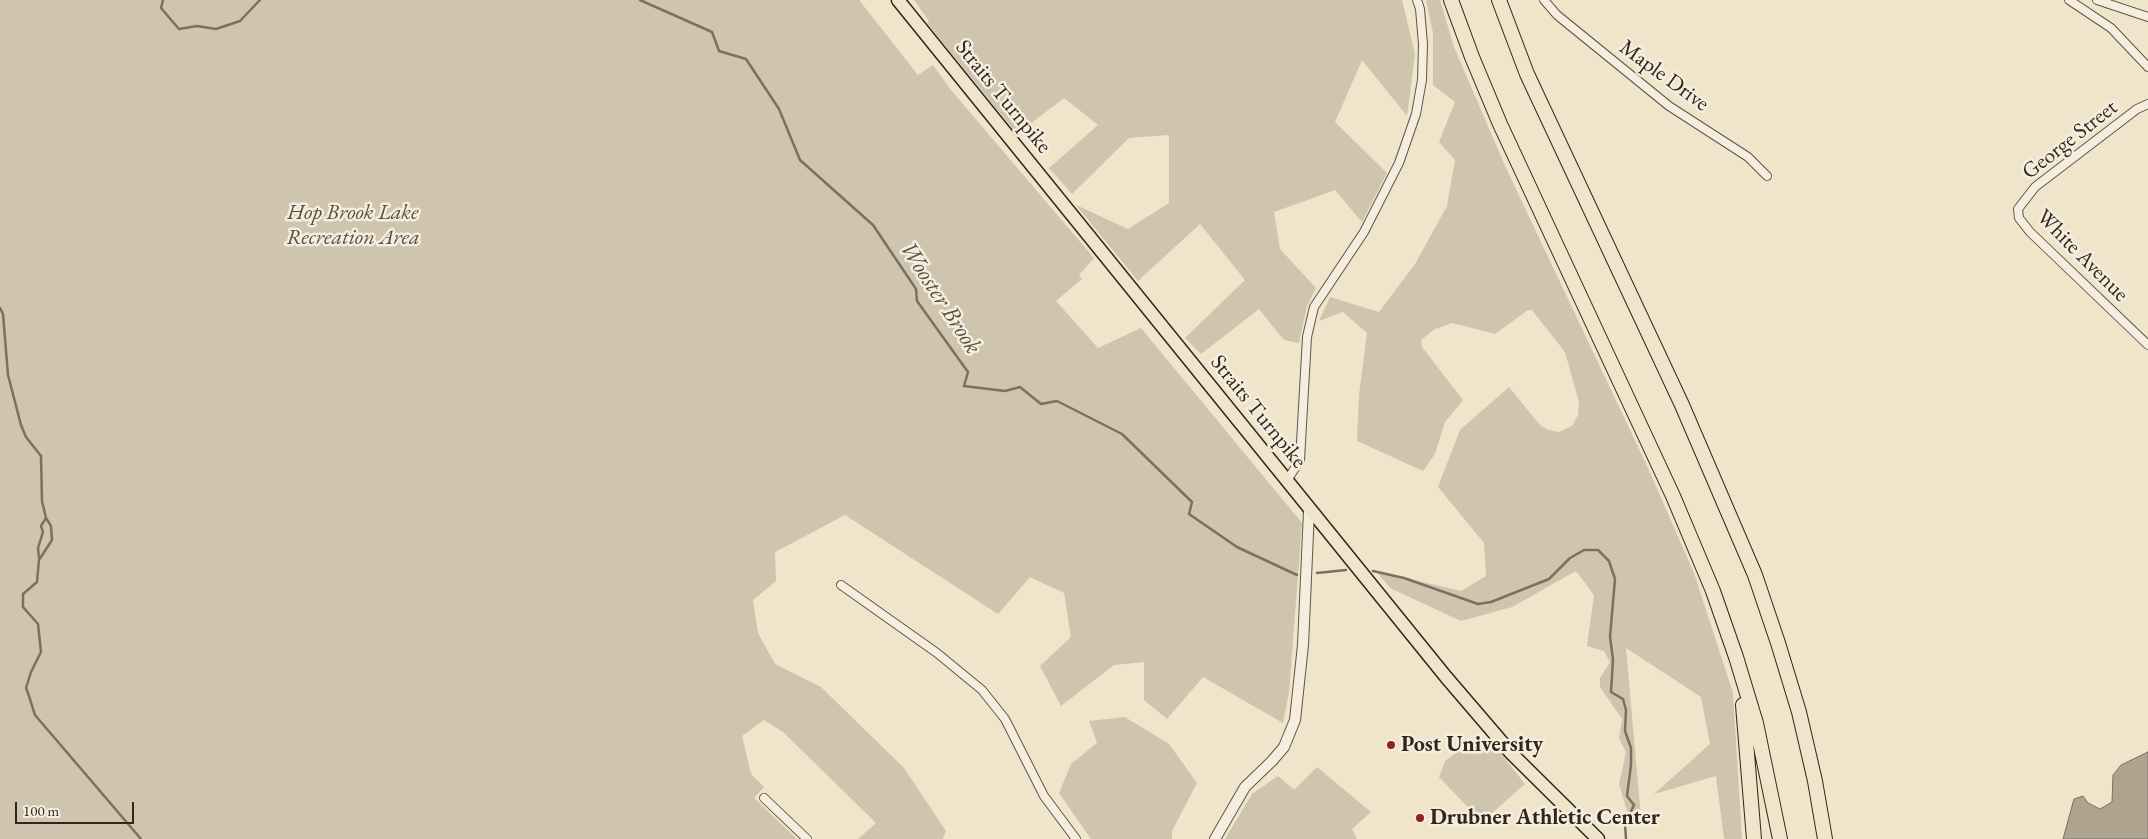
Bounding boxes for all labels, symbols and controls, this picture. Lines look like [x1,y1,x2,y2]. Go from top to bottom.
street label: Straits Turnpike [949,35,1057,159]
street label: Maple Drive [1614,35,1714,117]
street label: George Street [2017,95,2123,185]
park label: Hop Brook Lake Recreation Area [286,200,420,252]
street label: White Avenue [2030,204,2134,308]
water label: Wooster Brook [893,236,987,360]
street label: Straits Turnpike [1204,350,1312,474]
place label: Post University [1401,732,1543,758]
marker: Post University [1385,739,1397,751]
scale bar [18,792,136,824]
text: 100 m [23,801,59,820]
place label: Drubner Athletic Center [1430,805,1660,831]
marker: Drubner Athletic Center [1414,812,1426,824]

